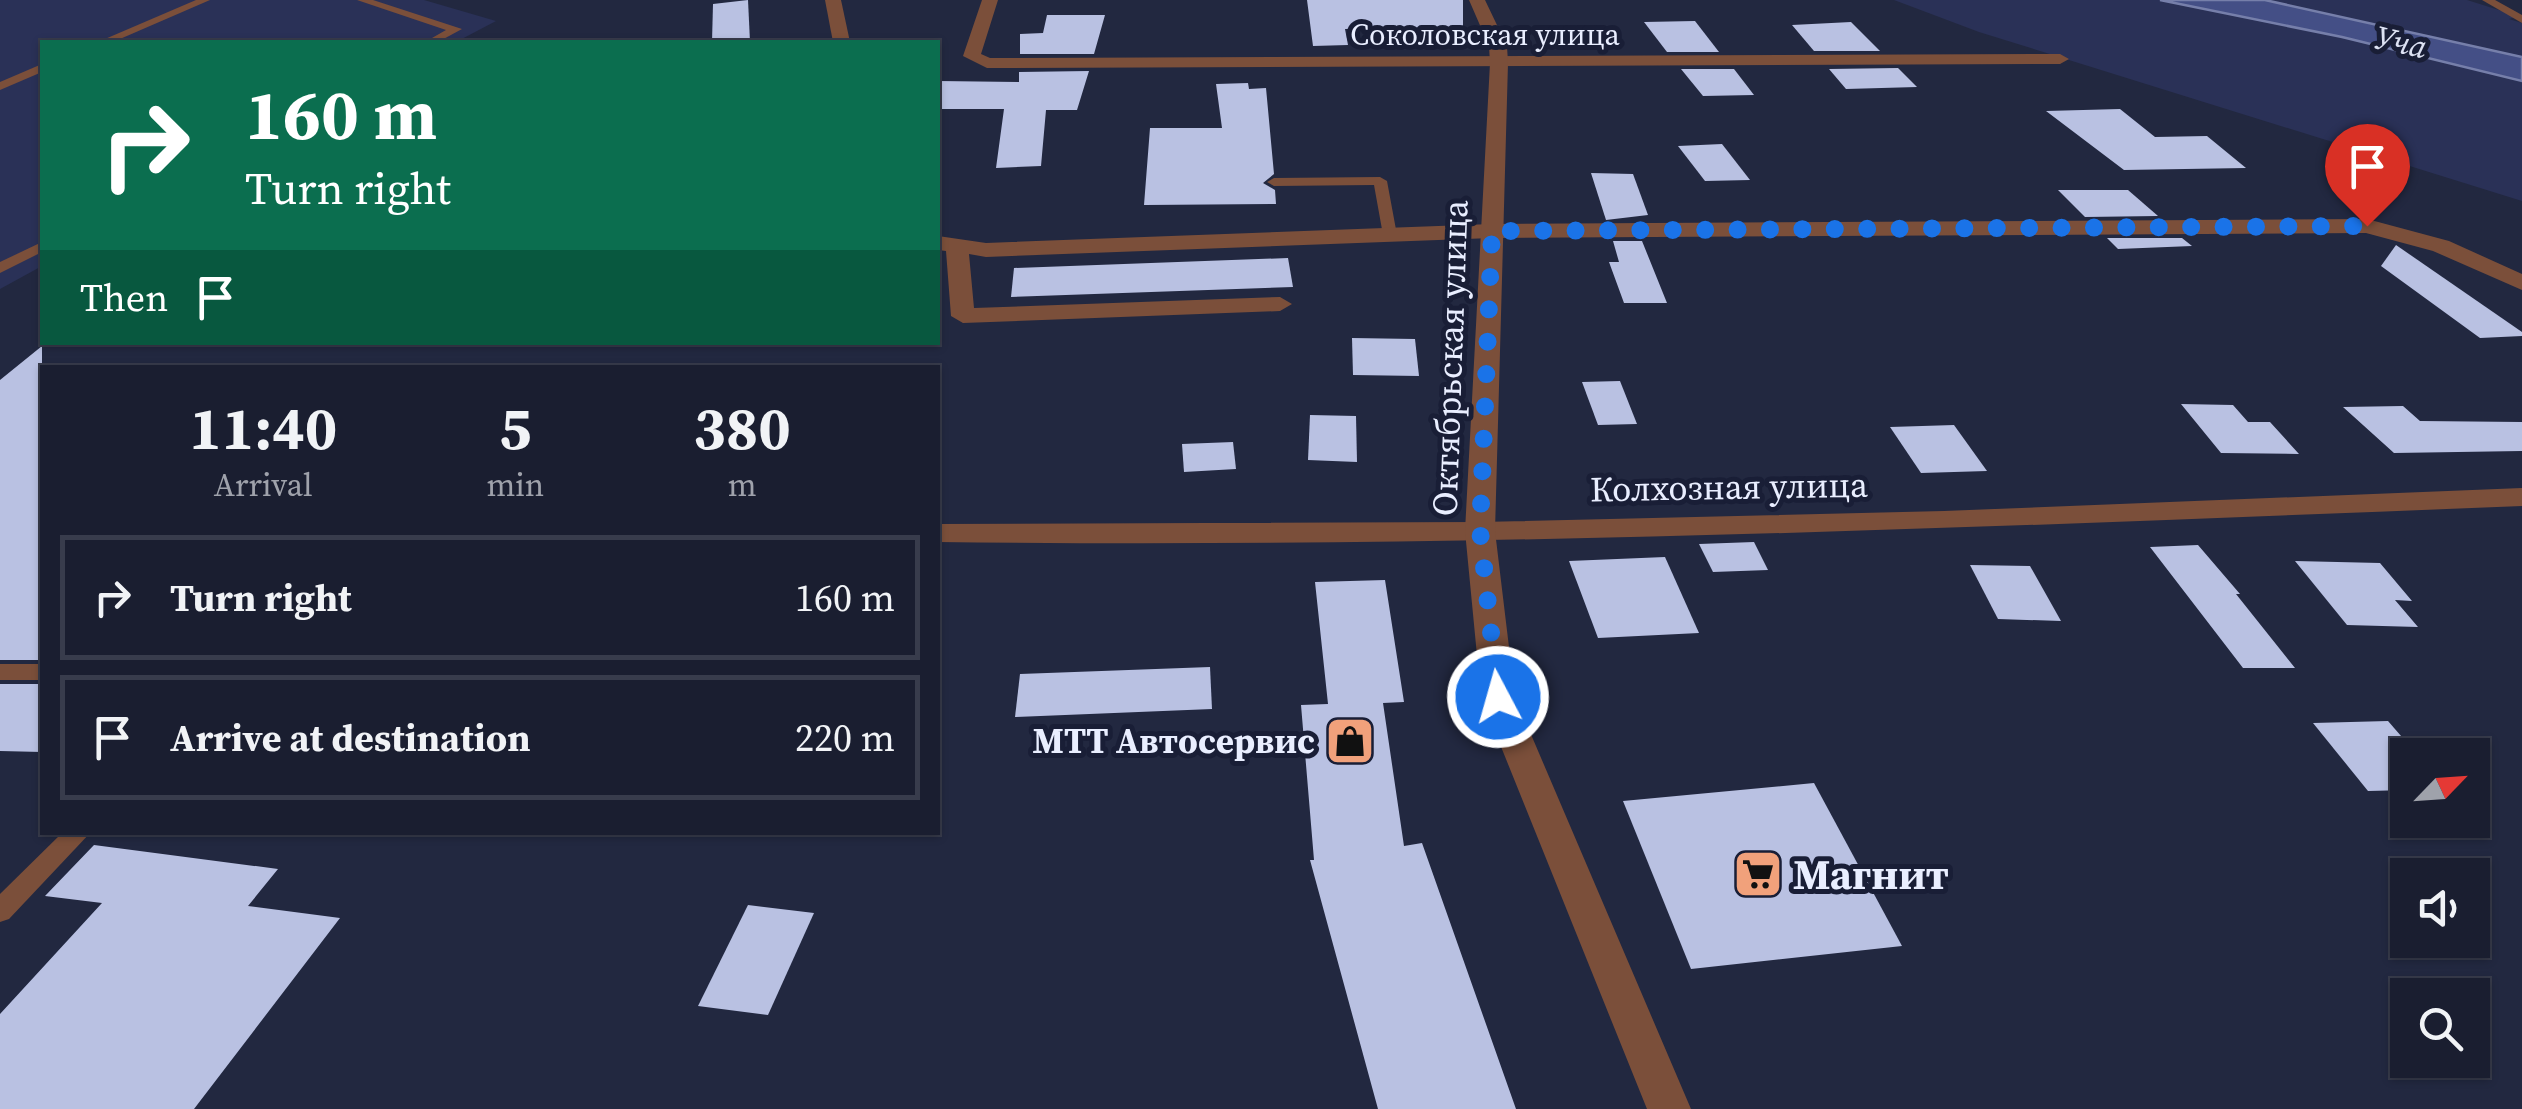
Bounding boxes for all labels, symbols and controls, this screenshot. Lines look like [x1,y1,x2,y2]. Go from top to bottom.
street label: Соколовская улица [1350,14,1621,55]
water label: Уча [2371,15,2432,69]
text: 160 m [245,66,437,162]
icon: right [80,80,210,210]
pin [2325,124,2410,227]
icon: arrive [2340,139,2395,194]
text: Turn right [245,157,451,219]
street label: Октябрьская улица [1420,199,1480,517]
icon: arrive [188,270,243,325]
text: Then [80,272,168,324]
text: 11:40 [189,387,337,469]
text: 5 [499,387,532,469]
text: 380 [693,387,791,469]
street label: Колхозная улица [1590,461,1868,513]
text: Arrival [214,463,313,507]
text: min [486,463,544,507]
text: m [728,463,756,507]
icon: right [85,570,140,625]
text: Turn right [170,572,352,624]
text: 160 m [795,572,895,624]
position arrow [1446,645,1550,749]
icon: arrive [85,710,140,765]
text: Arrive at destination [170,712,531,764]
text: 220 m [795,712,895,764]
shop icon: МТТ Автосервис [1324,715,1376,767]
place label: МТТ Автосервис [1033,717,1315,765]
north arrow [2390,738,2490,838]
map controls [2390,738,2490,1078]
place label: Магнит [1793,845,1949,903]
supermarket icon: Магнит [1732,848,1784,900]
button: sound [2390,858,2490,958]
button: search [2390,978,2490,1078]

